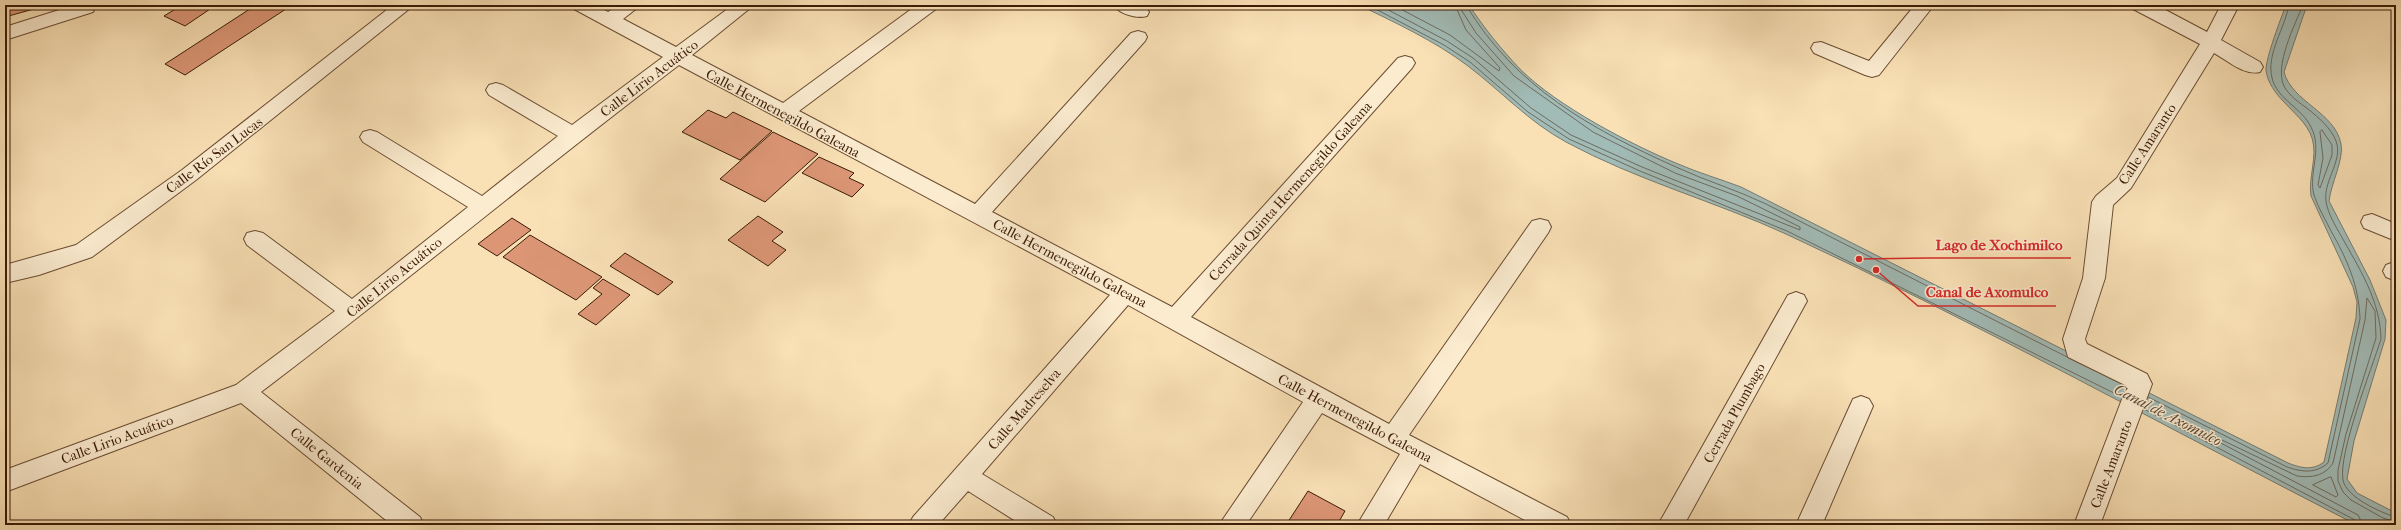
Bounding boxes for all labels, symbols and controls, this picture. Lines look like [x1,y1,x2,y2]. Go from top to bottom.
street label: Calle Lirio Acuático [597,36,702,121]
street label: Calle Hermenegildo Galeana [703,66,863,162]
street label: Cerrada Quinta Hermenegildo Galeana [1205,98,1376,285]
street label: Calle Amaranto [2115,101,2180,188]
street label: Calle Río San Lucas [163,113,266,197]
street label: Calle Hermenegildo Galeana [990,216,1150,312]
callout: Lago de Xochimilco [1927,231,2071,258]
street label: Calle Lirio Acuático [343,234,446,321]
text: Lago de Xochimilco [1935,236,2063,254]
callout: Canal de Axomulco [1918,279,2056,306]
text: Canal de Axomulco [1926,283,2049,301]
street label: Cerrada Plumbago [1700,360,1769,466]
street label: Calle Madreselva [984,365,1065,453]
street label: Calle Hermenegildo Galeana [1275,371,1435,467]
water label: Canal de Axomulco [2111,380,2225,450]
street label: Calle Lirio Acuático [59,411,176,468]
street label: Calle Amaranto [2087,418,2136,511]
street label: Calle Gardenia [287,424,367,493]

